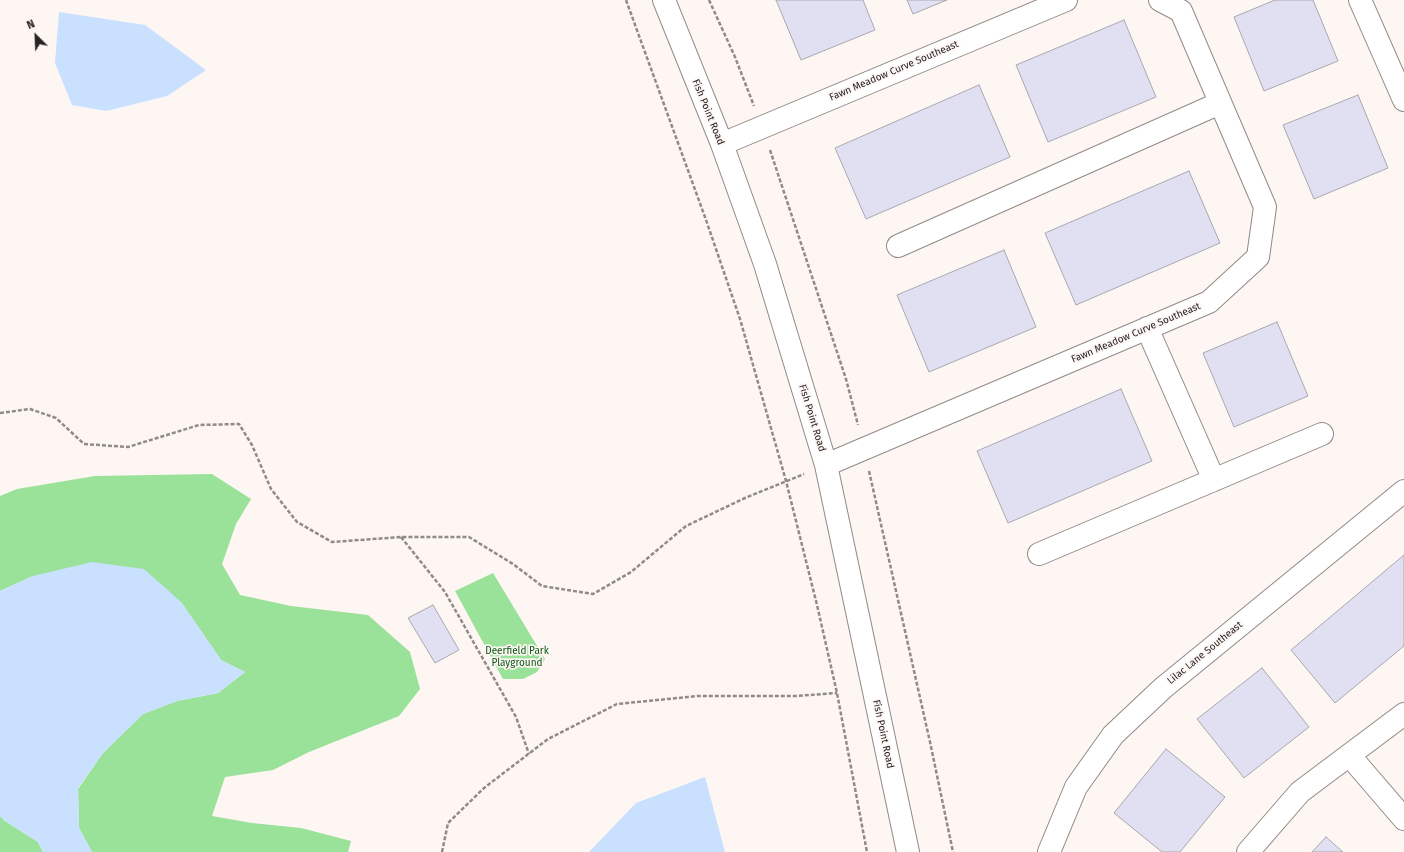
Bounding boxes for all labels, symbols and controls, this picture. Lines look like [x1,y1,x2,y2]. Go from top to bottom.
north arrow [16,16,56,56]
text: N [25,17,37,32]
street label: Fawn Meadow Curve Southeast [828,38,960,104]
street label: Fish Point Road [689,77,727,147]
street label: Fawn Meadow Curve Southeast [1070,300,1202,366]
street label: Fish Point Road [796,383,828,453]
street label: Lilac Lane Southeast [1165,619,1245,687]
park label: Deerfield Park Playground [485,645,549,668]
street label: Fish Point Road [870,699,896,769]

